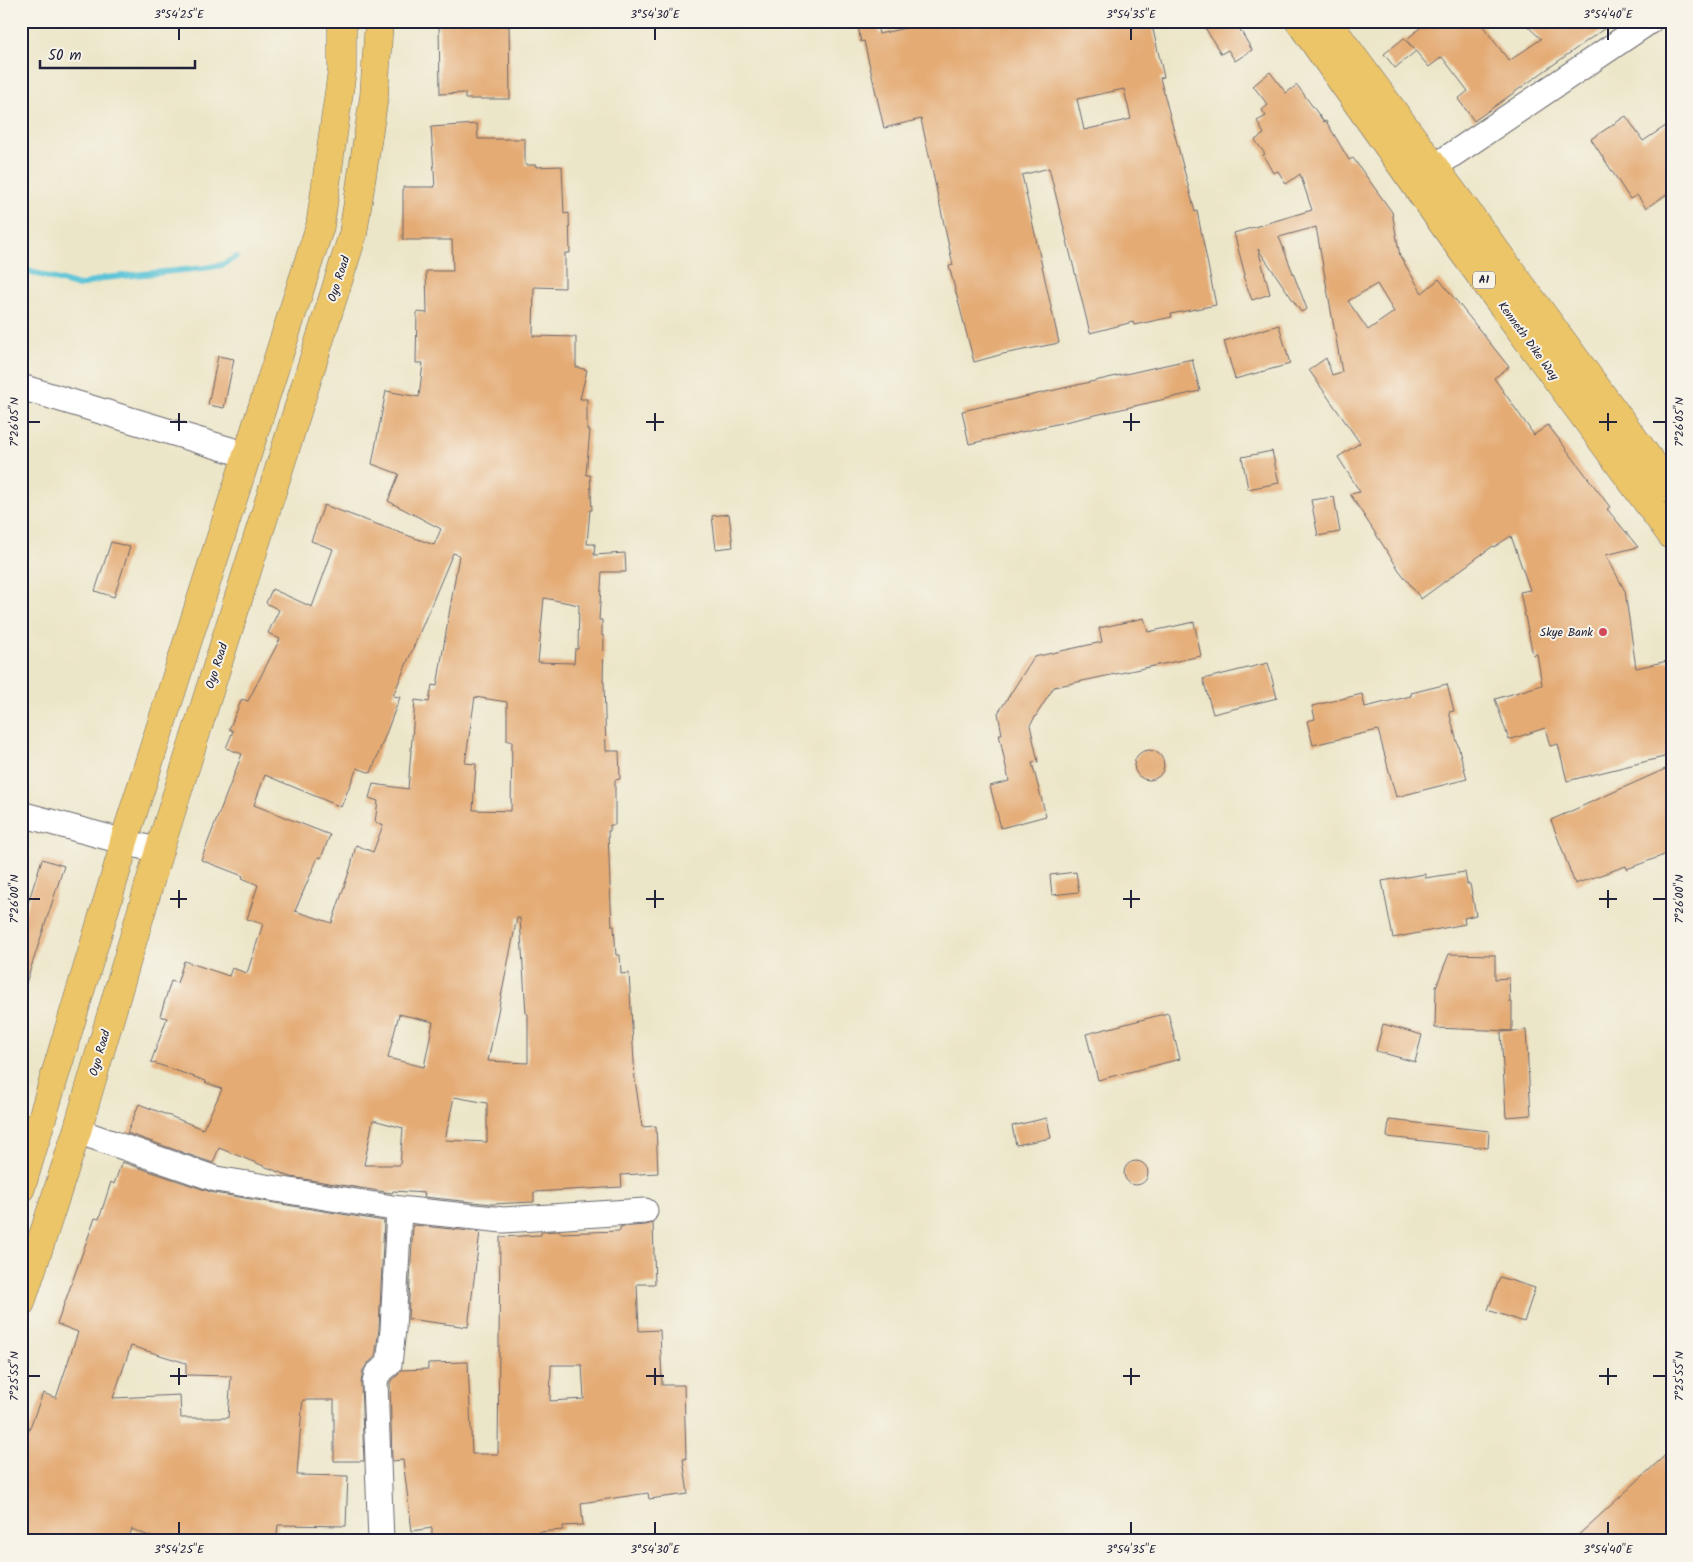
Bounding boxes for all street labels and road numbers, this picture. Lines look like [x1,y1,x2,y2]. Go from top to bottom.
street label: Oyo Road [323,253,356,304]
road number: A1 [1473,272,1495,288]
street label: Kenneth Dike Way [1493,298,1563,385]
street label: Oyo Road [201,640,234,691]
street label: Oyo Road [84,1027,116,1078]

